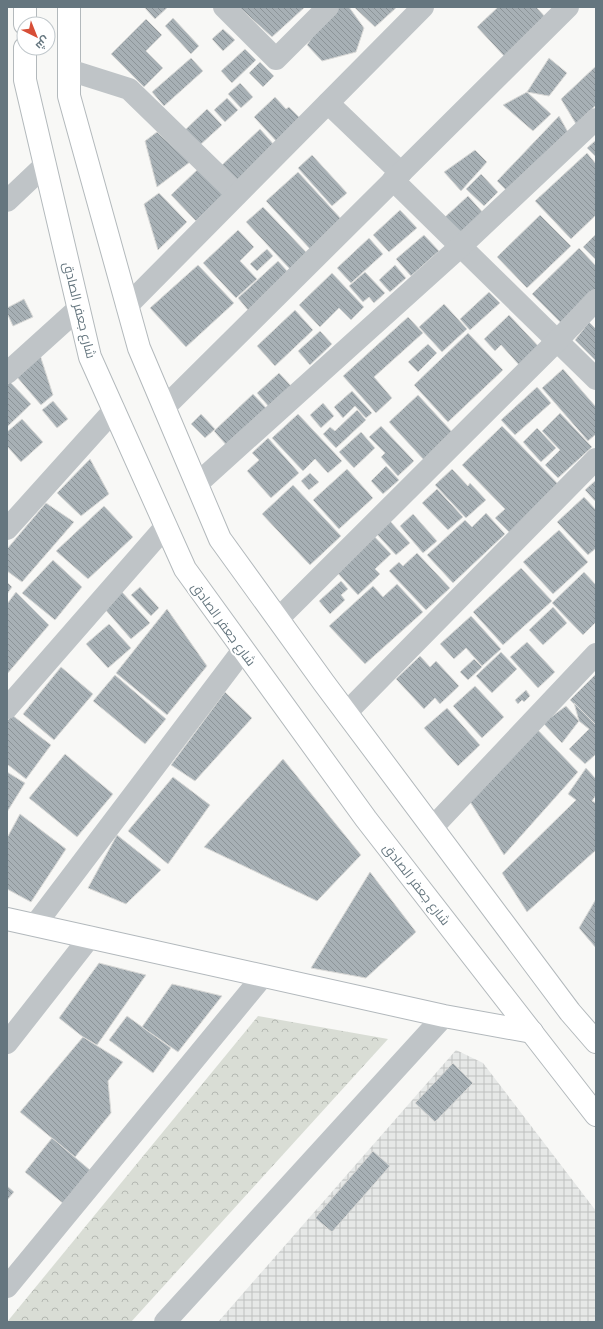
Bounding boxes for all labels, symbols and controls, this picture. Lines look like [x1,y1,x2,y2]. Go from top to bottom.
north arrow [16,16,56,56]
text: ش [33,33,53,53]
street label: شارع جعفر الصادق [59,260,100,360]
street label: شارع جعفر الصادق [188,579,260,669]
street label: شارع جعفر الصادق [379,840,454,929]

